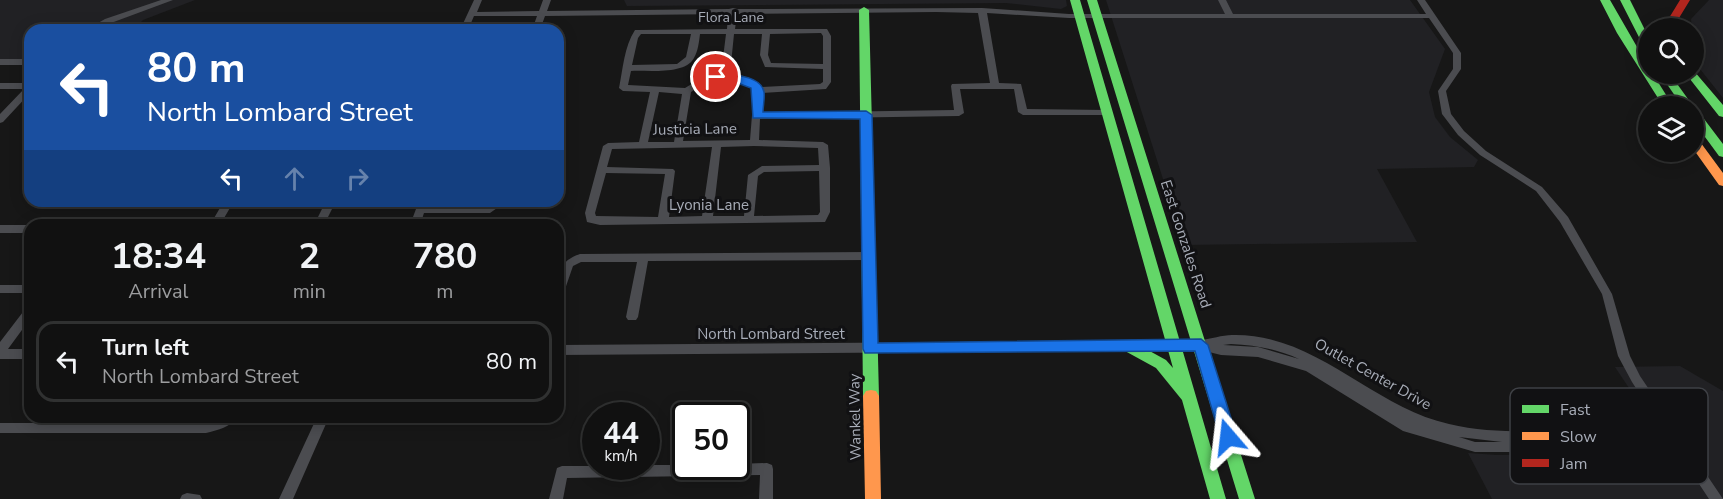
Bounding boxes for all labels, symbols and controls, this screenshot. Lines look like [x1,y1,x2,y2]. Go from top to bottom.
street label: Flora Lane [698,8,764,27]
map controls [1638,18,1704,162]
button: search [1638,18,1704,84]
text: 80 m [147,40,246,97]
icon: left [48,48,126,126]
pin [690,51,741,102]
icon: arrive [699,60,732,93]
text: North Lombard Street [147,94,413,131]
button: layers [1638,96,1704,162]
street label: Justicia Lane [652,118,737,140]
icon: left [215,162,248,195]
icon: ahead [278,162,311,195]
icon: right [341,162,374,195]
street label: East Gonzales Road [1156,177,1216,311]
street label: Lyonia Lane [669,195,749,215]
text: 18:34 [111,232,206,281]
text: 2 [298,232,320,281]
text: 780 [412,232,477,281]
text: Arrival [128,278,188,305]
text: min [293,278,326,305]
text: m [436,278,453,305]
street label: North Lombard Street [697,324,846,344]
text: Turn left [102,333,189,363]
street label: Outlet Center Drive [1311,334,1435,414]
icon: left [51,345,84,378]
text: 80 m [486,347,537,377]
text: North Lombard Street [102,363,299,390]
street label: Wankel Way [844,373,866,461]
legend [1510,388,1708,484]
text: Fast [1560,399,1591,421]
speed limit sign: 50 [672,402,750,480]
position arrow [1196,405,1260,469]
text: 44 [603,413,639,454]
text: Slow [1560,426,1597,448]
text: km/h [604,446,638,466]
text: Jam [1559,453,1587,475]

